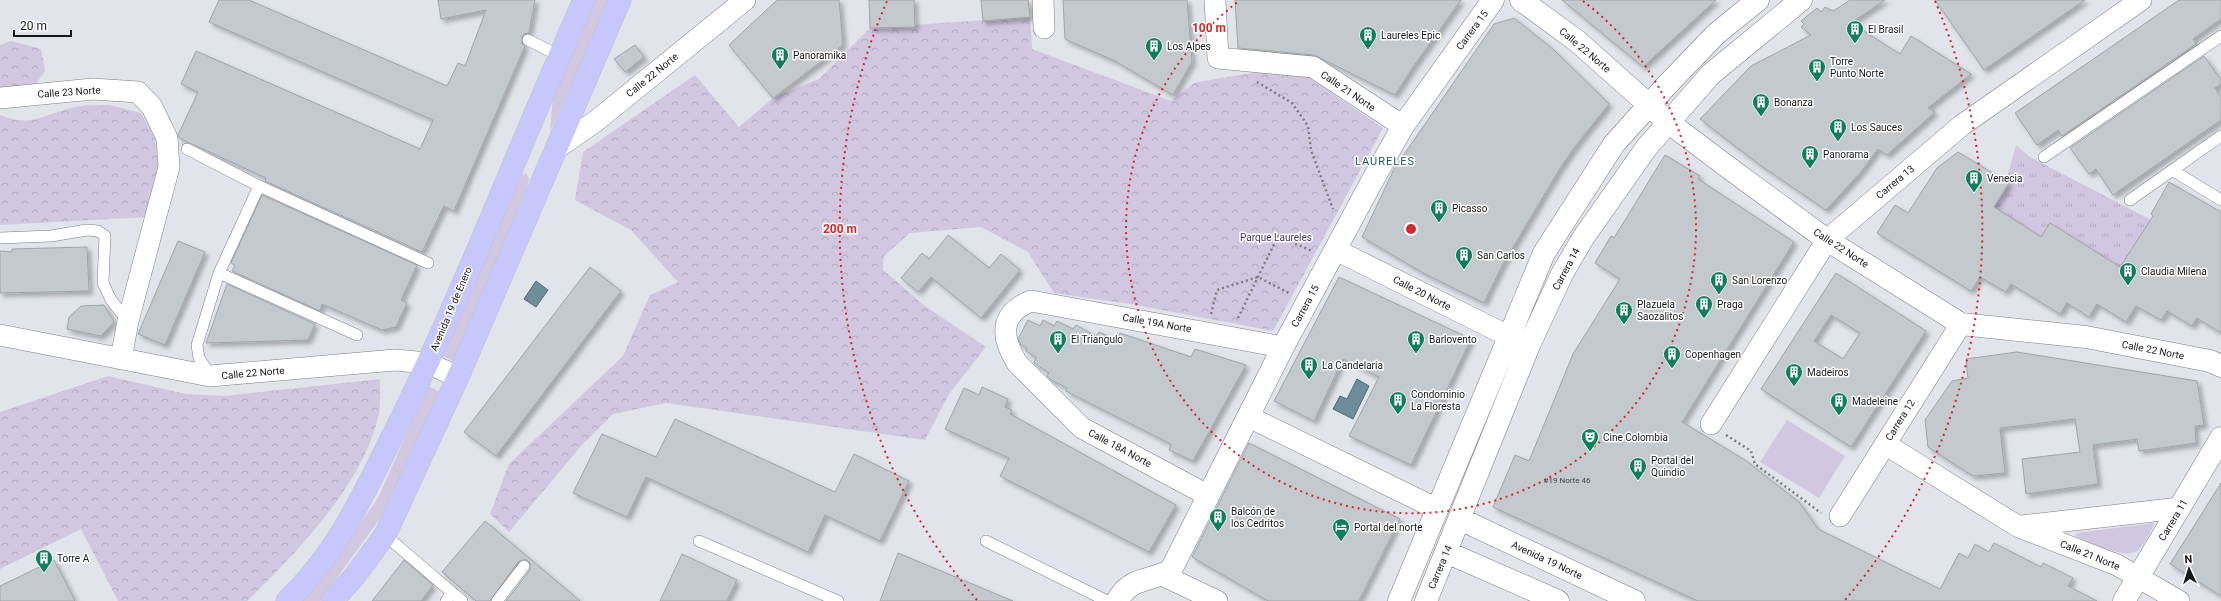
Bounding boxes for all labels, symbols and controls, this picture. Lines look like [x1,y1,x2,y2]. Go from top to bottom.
street label: Carrera 15 [1454,8,1490,52]
scale bar [14,12,71,38]
text: 20 m [20,19,47,33]
building icon: El Brasil [1845,19,1865,44]
text: 100 m [1192,21,1226,35]
place label: El Brasil [1868,24,1903,35]
building icon: Laureles Epic [1358,25,1378,50]
street label: Calle 22 Norte [1557,25,1613,75]
place label: Laureles Epic [1381,30,1440,41]
building icon: Los Alpes [1144,36,1164,61]
place label: Los Alpes [1167,41,1211,52]
building icon: Panoramika [770,45,790,70]
place label: Panoramika [793,50,846,61]
street label: Calle 22 Norte [624,51,680,99]
place label: Torre Punto Norte [1830,56,1884,79]
building icon: Torre Punto Norte [1807,57,1827,82]
street label: Calle 21 Norte [1319,69,1377,113]
street label: Calle 23 Norte [37,84,101,100]
building icon: Bonanza [1751,92,1771,117]
place label: Bonanza [1774,97,1813,108]
building icon: Los Sauces [1828,117,1848,142]
place label: Los Sauces [1851,122,1902,133]
building icon: Panorama [1800,144,1820,169]
place label: Panorama [1823,149,1869,160]
district label: LAURELES [1355,155,1415,168]
street label: Carrera 13 [1874,163,1916,201]
building icon: Venecia [1964,168,1984,193]
place label: Venecia [1987,173,2022,184]
building icon: Picasso [1429,198,1449,223]
place label: Picasso [1452,203,1488,214]
text: 200 m [823,222,857,236]
centre of rings [1404,222,1418,236]
street label: Calle 22 Norte [1811,226,1871,270]
park label: Parque Laureles [1240,232,1312,243]
building icon: San Carlos [1454,245,1474,270]
street label: Carrera 14 [1550,246,1582,292]
place label: San Carlos [1477,250,1525,261]
building icon: Claudia Milena [2118,261,2138,286]
street label: Avenida 19 de Enero [428,265,474,353]
place label: Claudia Milena [2141,266,2207,277]
building icon: San Lorenzo [1709,270,1729,295]
street label: Calle 20 Norte [1391,274,1453,312]
place label: San Lorenzo [1732,275,1787,286]
street label: Carrera 15 [1289,283,1321,329]
building icon: Praga [1694,294,1714,319]
place label: Plazuela Saozalitos [1637,299,1683,322]
place label: Praga [1717,299,1743,310]
building icon: Plazuela Saozalitos [1614,300,1634,325]
street label: Calle 19A Norte [1122,312,1192,334]
building icon: El Triangulo [1048,329,1068,354]
building icon: Barlovento [1406,329,1426,354]
place label: El Triangulo [1071,334,1123,345]
place label: Barlovento [1429,334,1477,345]
street label: Calle 22 Norte [2121,339,2185,361]
building icon: Copenhagen [1662,344,1682,369]
place label: Copenhagen [1685,349,1741,360]
building icon: La Candelaria [1299,355,1319,380]
place label: La Candelaria [1322,360,1383,371]
building icon: Madeiros [1784,362,1804,387]
street label: Calle 22 Norte [221,365,285,381]
place label: Madeiros [1807,367,1849,378]
place label: Condominio La Floresta [1411,389,1465,412]
building icon: Condominio La Floresta [1388,390,1408,415]
building icon: Madeleine [1829,391,1849,416]
place label: Madeleine [1852,396,1898,407]
street label: Carrera 12 [1883,397,1917,443]
street label: Calle 18A Norte [1087,427,1153,469]
theatre icon: Cine Colombia [1580,427,1600,452]
place label: Cine Colombia [1603,432,1668,443]
place label: Portal del Quindio [1651,455,1694,478]
building icon: Portal del Quindio [1628,456,1648,481]
house number: #19 Norte 46 [1544,476,1591,485]
street label: Carrera 11 [2156,497,2190,543]
place label: Balcón de los Cedritos [1231,506,1284,529]
building icon: Balcón de los Cedritos [1208,507,1228,532]
hotel icon: Portal del norte [1331,517,1351,542]
place label: Portal del norte [1354,522,1423,533]
street label: Calle 21 Norte [2059,538,2121,572]
street label: Avenida 19 Norte [1510,539,1584,581]
street label: Carrera 14 [1426,543,1454,590]
building icon: Torre A [34,548,54,573]
north arrow [2169,549,2209,589]
place label: Torre A [57,553,90,564]
text: N [2184,553,2193,566]

